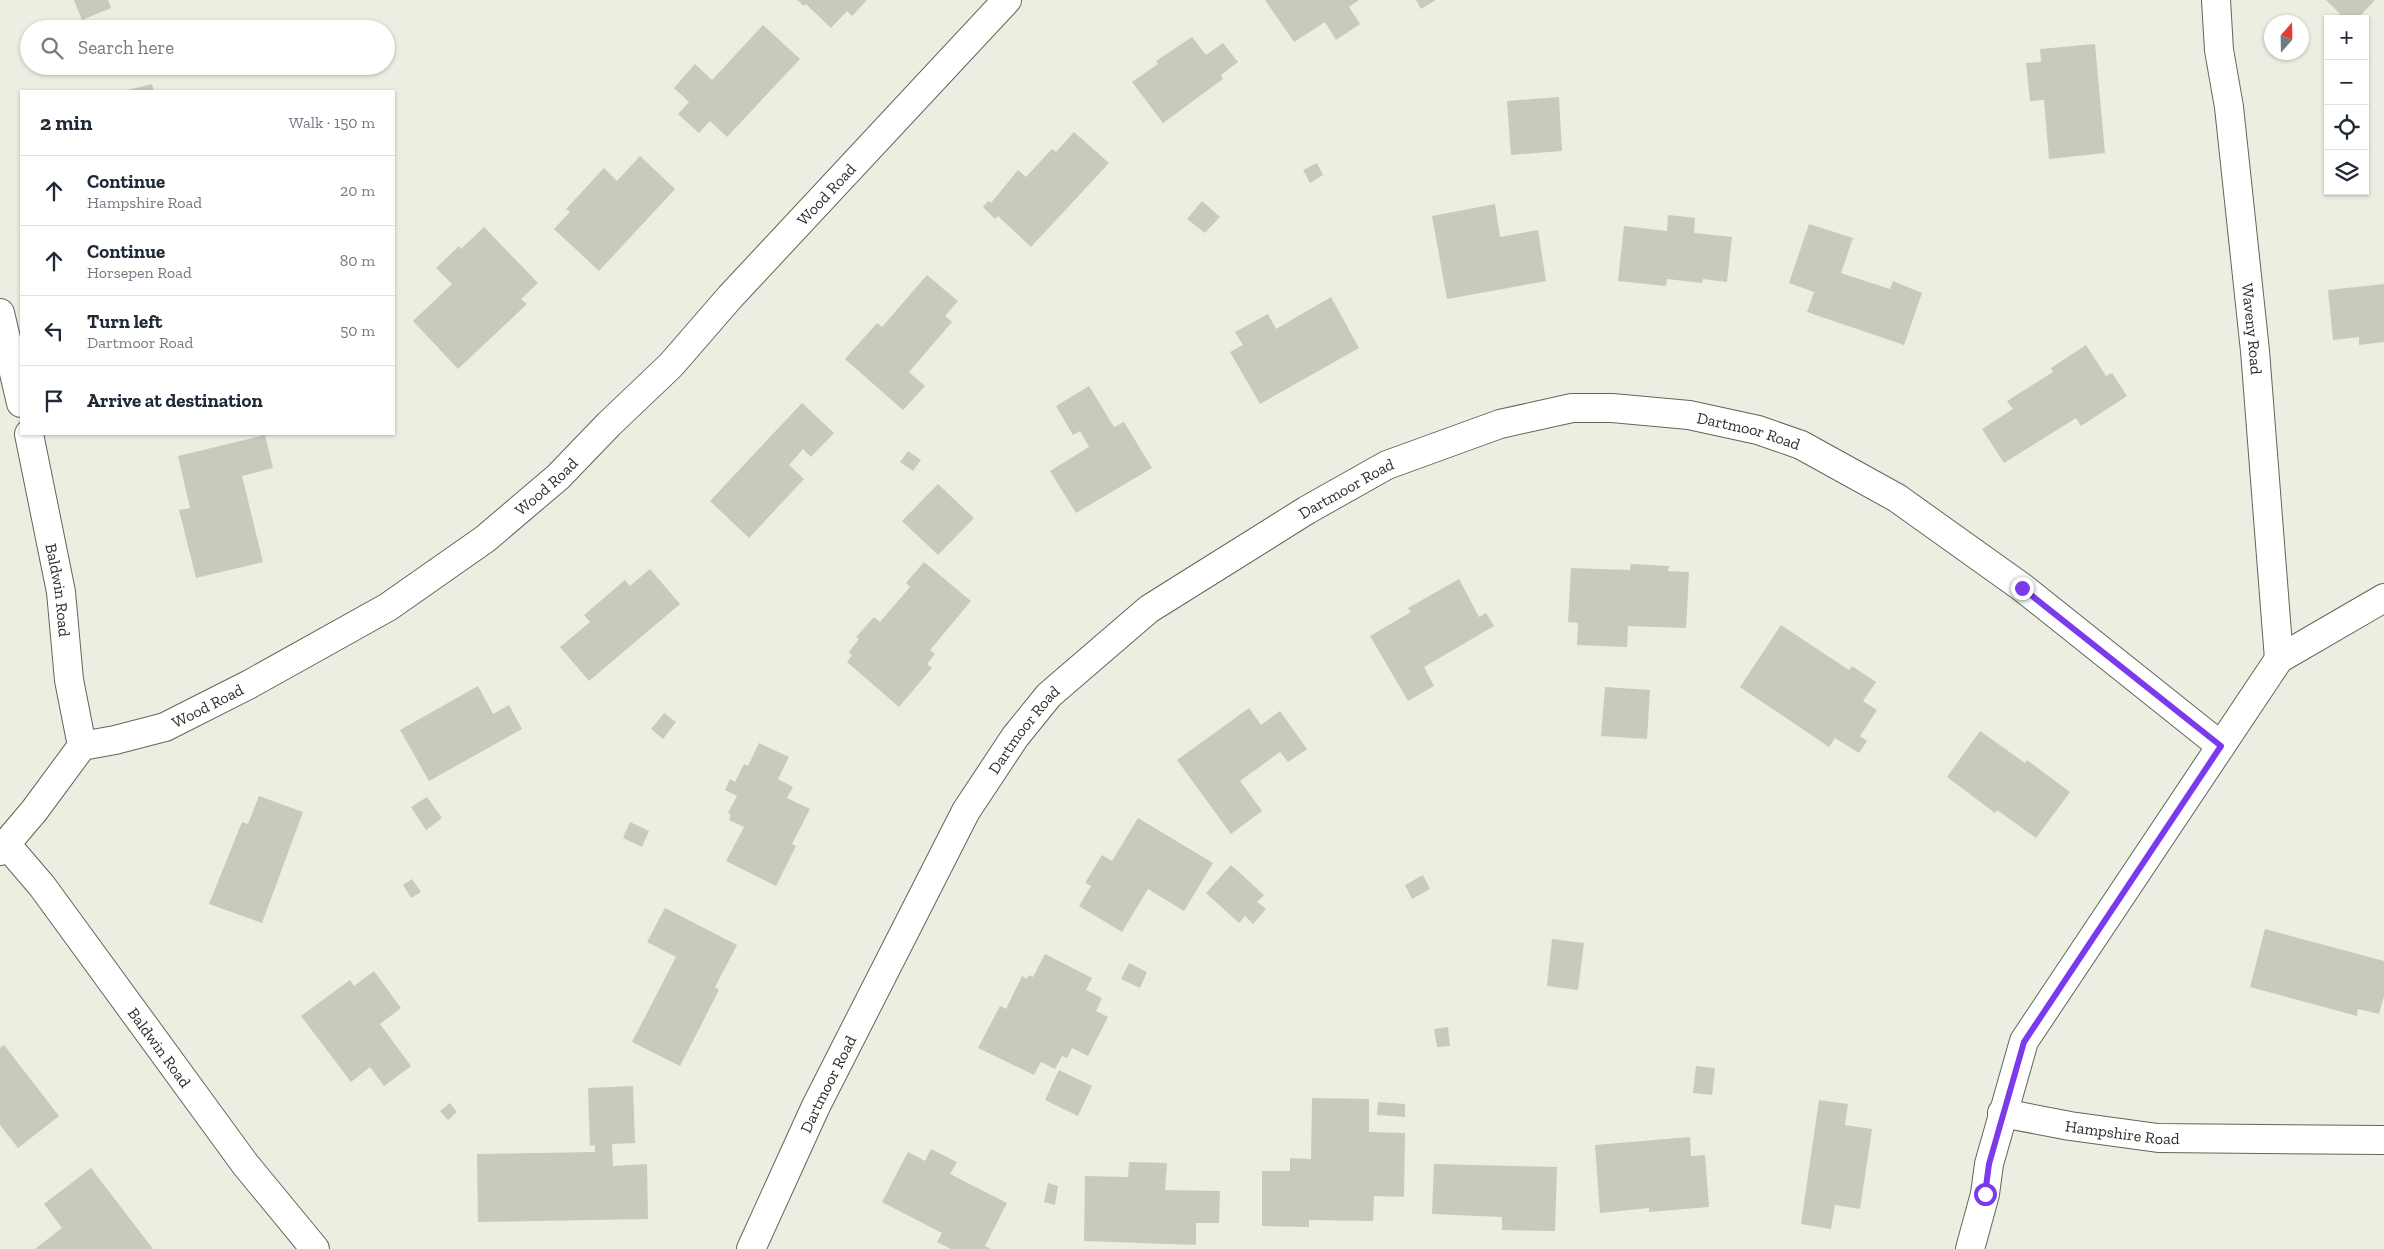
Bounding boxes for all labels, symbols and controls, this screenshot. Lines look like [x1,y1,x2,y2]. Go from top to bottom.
north arrow [2264,15,2309,60]
map controls [2324,15,2369,195]
button: + [2324,15,2369,60]
search box [20,20,395,75]
icon: search [38,34,66,62]
text: Search here [78,36,174,59]
button: − [2324,60,2369,105]
button: locate [2324,105,2369,150]
text: 2 min [40,110,92,135]
text: Walk · 150 m [289,113,375,132]
button: layers [2324,150,2369,195]
street label: Wood Road [793,159,860,229]
text: Continue [87,170,165,193]
icon: ahead [40,177,68,205]
text: 20 m [340,181,375,200]
text: Hampshire Road [87,193,202,212]
text: Continue [87,240,165,263]
icon: ahead [40,247,68,275]
text: 80 m [340,251,375,270]
text: Horsepen Road [87,263,192,282]
street label: Waveny Road [2238,282,2266,375]
text: Turn left [87,310,162,333]
icon: left [40,317,68,345]
text: 50 m [340,321,375,340]
text: Dartmoor Road [87,333,193,352]
icon: arrive [40,387,68,415]
text: Arrive at destination [87,389,263,412]
street label: Dartmoor Road [1695,408,1803,454]
street label: Wood Road [511,453,581,519]
street label: Dartmoor Road [1295,454,1396,522]
street label: Baldwin Road [42,542,75,638]
route end [2011,577,2034,600]
street label: Wood Road [169,679,246,732]
street label: Dartmoor Road [984,681,1063,777]
street label: Baldwin Road [124,1004,195,1091]
street label: Dartmoor Road [796,1032,860,1136]
street label: Hampshire Road [2064,1116,2180,1148]
route start [1974,1183,1997,1206]

